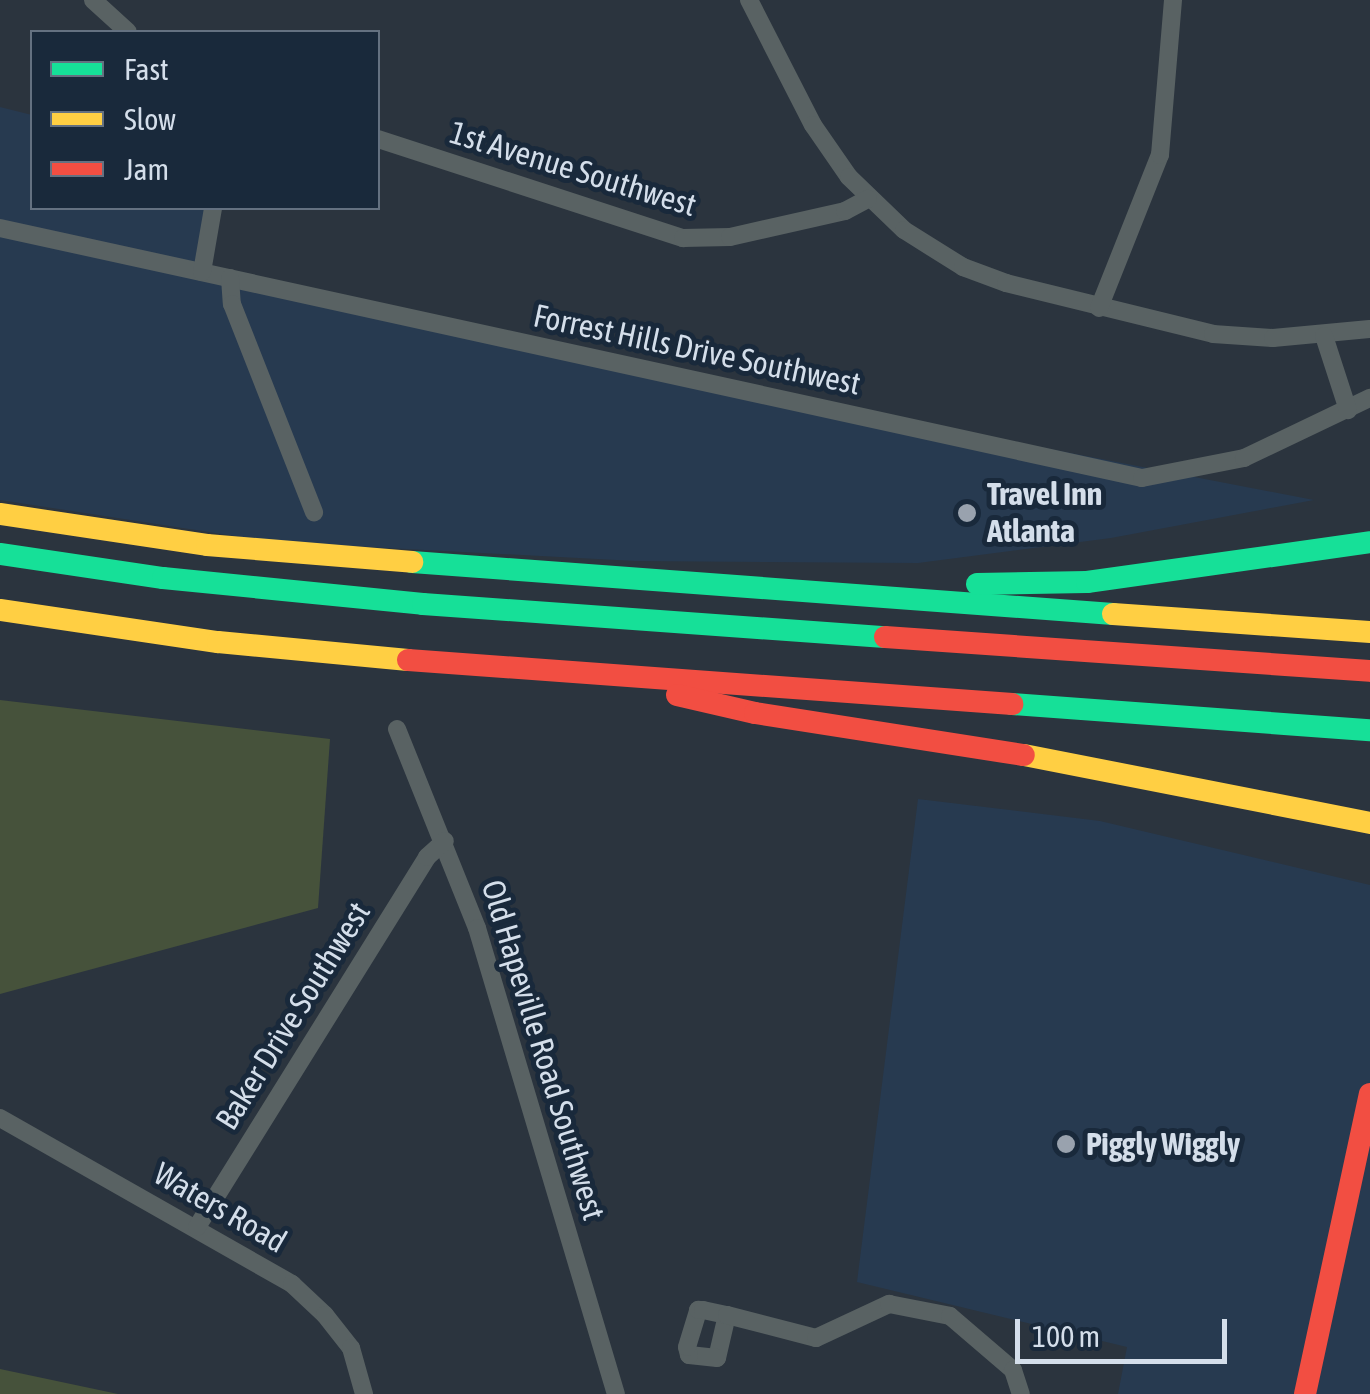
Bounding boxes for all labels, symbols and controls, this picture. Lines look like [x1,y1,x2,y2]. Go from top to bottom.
legend [30,30,380,210]
text: Fast [124,52,169,86]
text: Slow [124,102,176,136]
street label: 1st Avenue Southwest [445,113,701,225]
text: Jam [124,152,169,186]
street label: Forrest Hills Drive Southwest [530,297,864,403]
place label: Travel Inn Atlanta [987,476,1102,551]
marker: Travel Inn Atlanta [956,502,978,524]
street label: Old Hapeville Road Southwest [473,875,613,1225]
street label: Baker Drive Southwest [208,895,378,1137]
place label: Piggly Wiggly [1086,1125,1240,1163]
marker: Piggly Wiggly [1055,1133,1077,1155]
street label: Waters Road [147,1155,293,1261]
scale bar [1020,1299,1232,1361]
text: 100 m [1032,1319,1100,1353]

